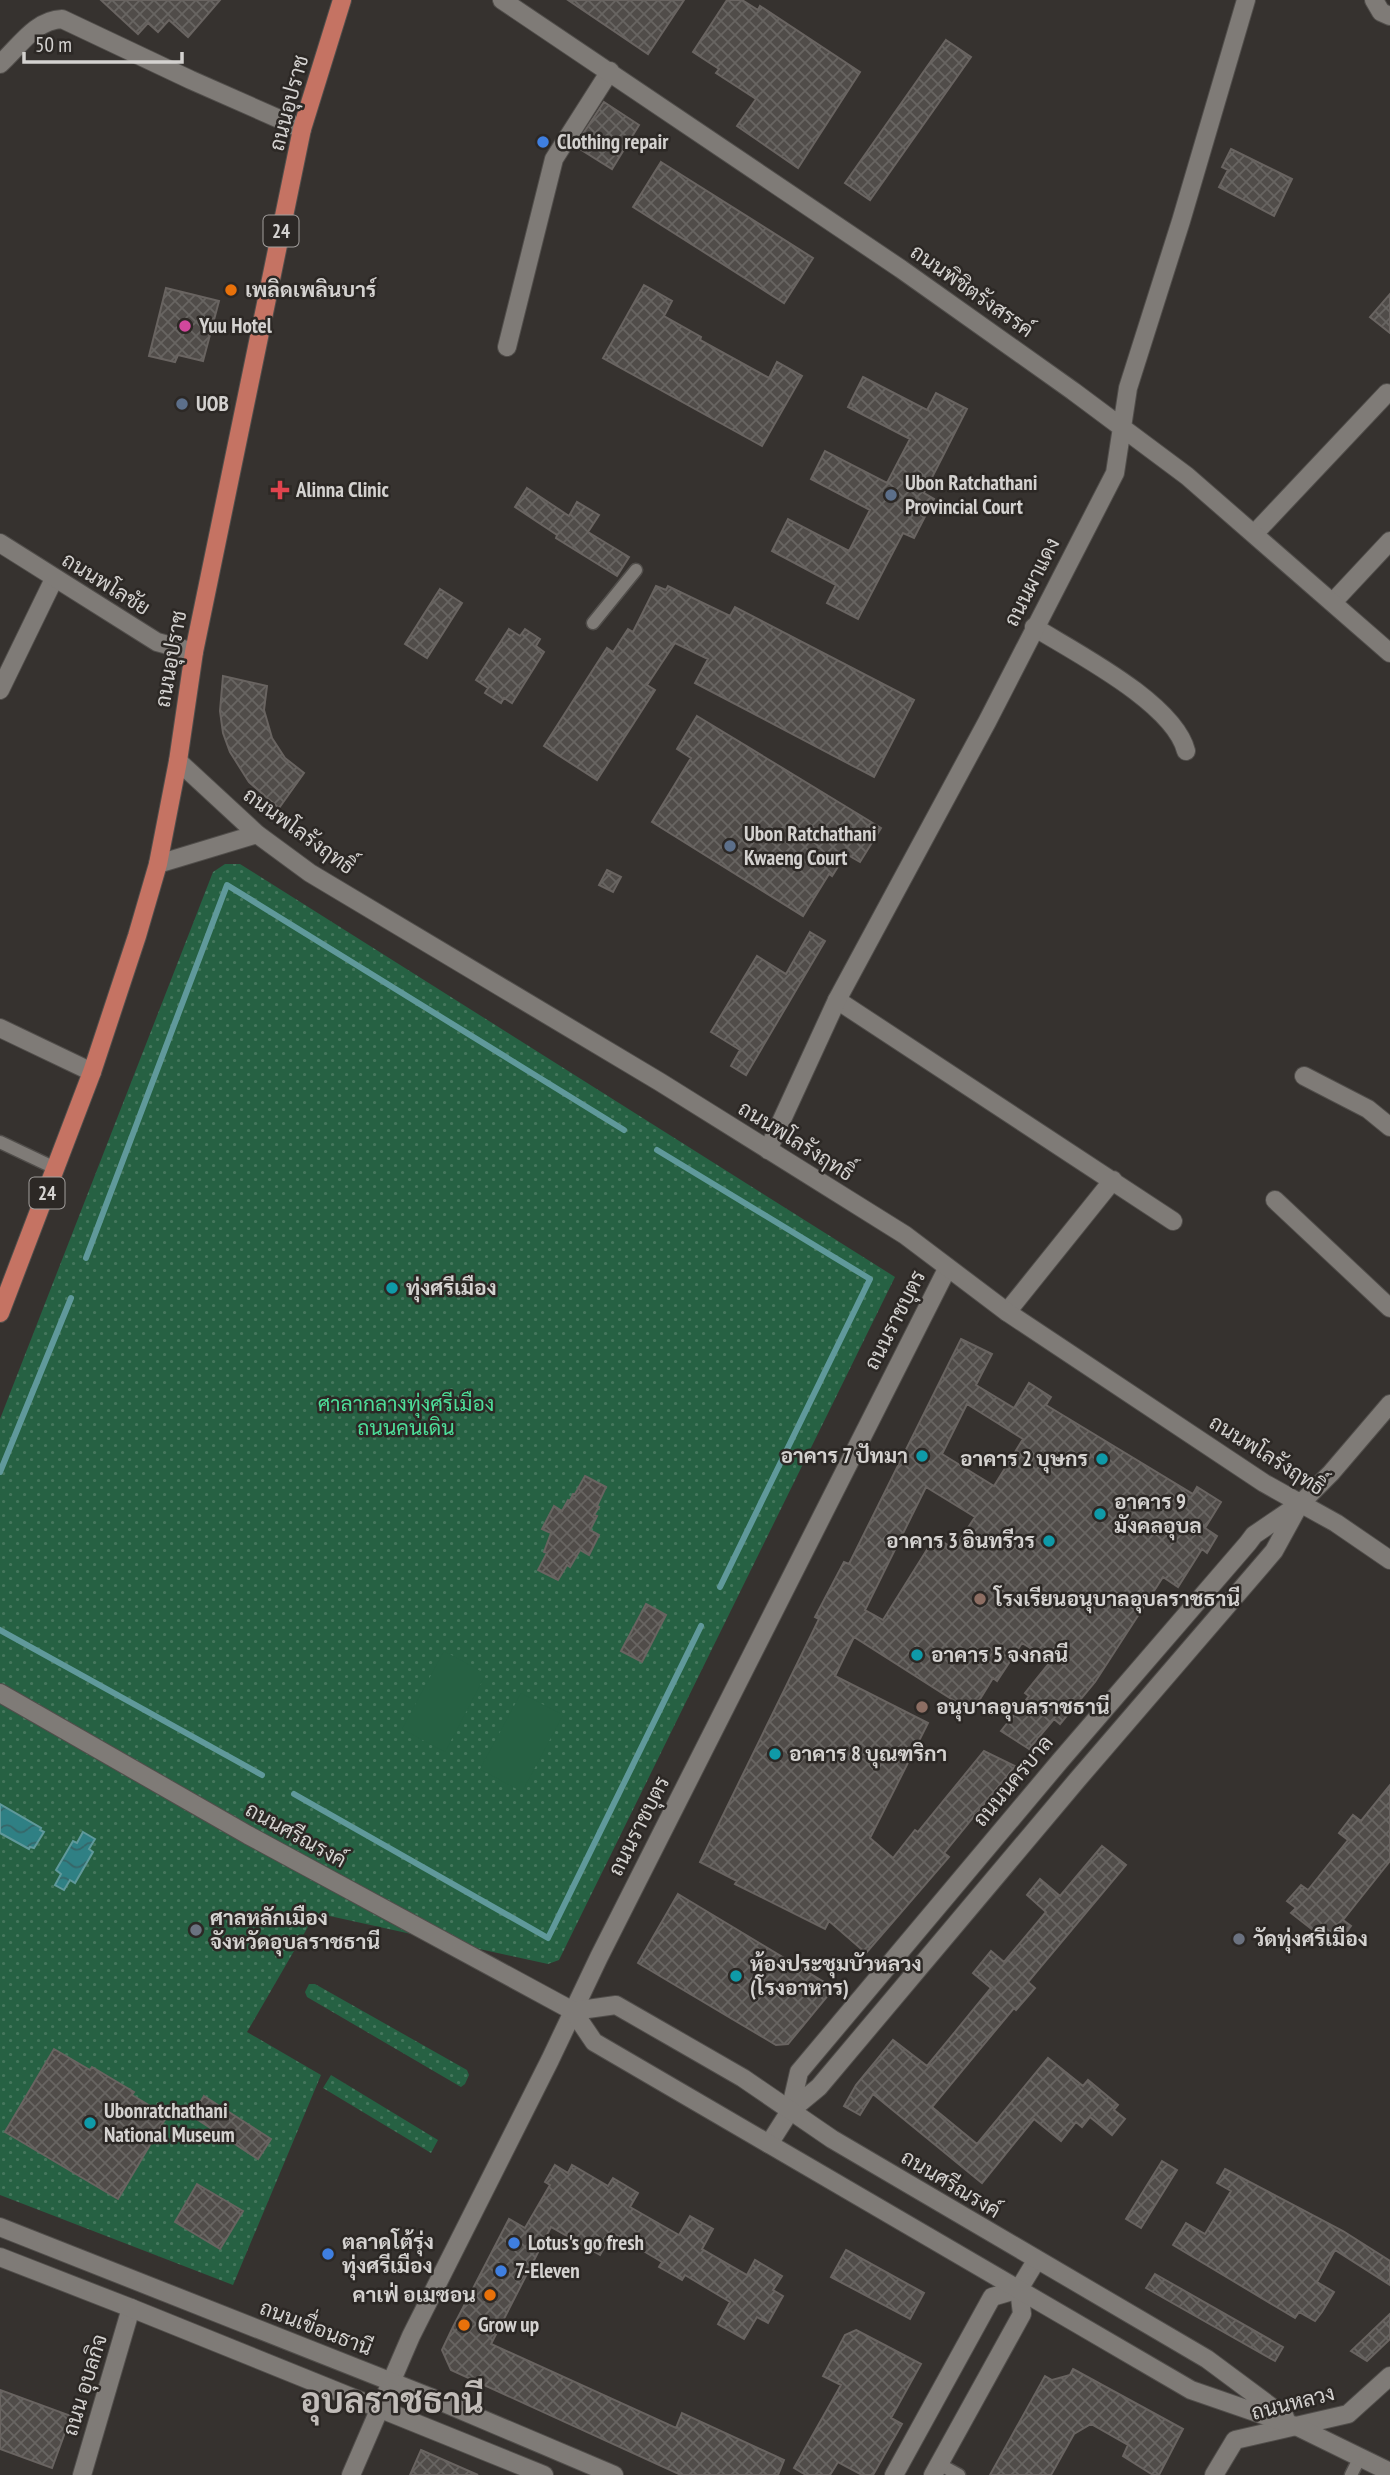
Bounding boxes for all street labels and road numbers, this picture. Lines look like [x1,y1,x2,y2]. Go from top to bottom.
street label: ถนนอุปราช [263,52,315,154]
road number: 24 [264,216,298,246]
street label: ถนนพิชิตรังสรรค์ [905,238,1039,343]
street label: ถนนผาแดง [998,533,1065,631]
street label: ถนนพโลชัย [57,546,155,621]
street label: ถนนอุปราช [149,608,193,710]
street label: ถนนพโลรังฤทธิ์ [238,776,364,880]
street label: ถนนพโลรังฤทธิ์ [733,1089,862,1187]
road number: 24 [30,1177,64,1208]
street label: ถนนราชบุตร [858,1265,932,1375]
street label: ถนนพโลรังฤทธิ์ [1204,1403,1333,1501]
street label: ถนนนครบาล [967,1729,1059,1832]
street label: ถนนราชบุตร [602,1771,676,1881]
street label: ถนนศรีณรงค์ [241,1796,352,1873]
street label: ถนนศรีณรงค์ [896,2143,1006,2224]
street label: ถนนเขื่อนธานี [256,2288,379,2361]
street label: ถนน อุบลกิจ [56,2331,114,2439]
street label: ถนนหลวง [1248,2379,1337,2426]

